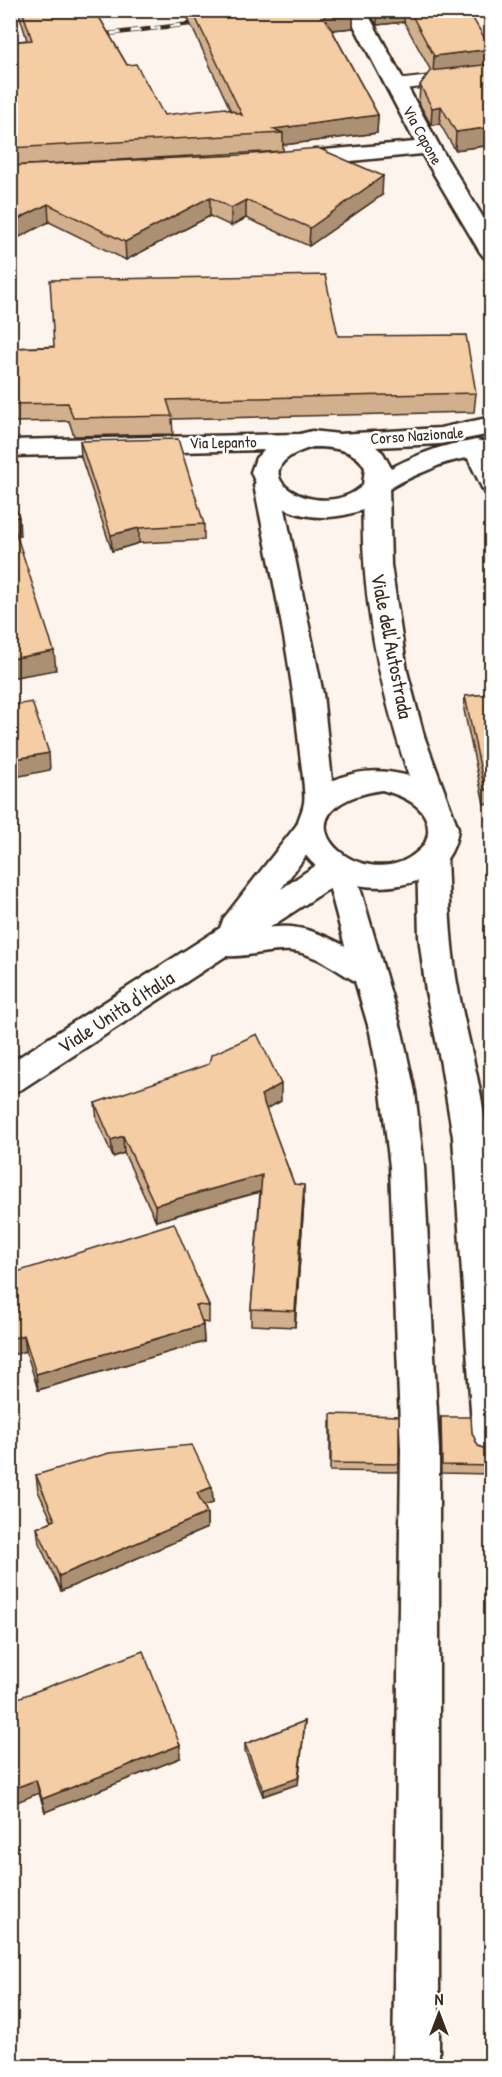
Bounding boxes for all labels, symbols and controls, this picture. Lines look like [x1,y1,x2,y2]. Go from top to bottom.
street label: Via Capone [398,101,449,169]
street label: Corso Nazionale [370,421,465,449]
street label: Via Lepanto [189,430,257,454]
street label: Viale dell'Autostrada [365,571,420,721]
street label: Viale Unità d'Italia [52,964,179,1059]
north arrow [409,1984,469,2044]
text: N [435,1988,444,2010]

